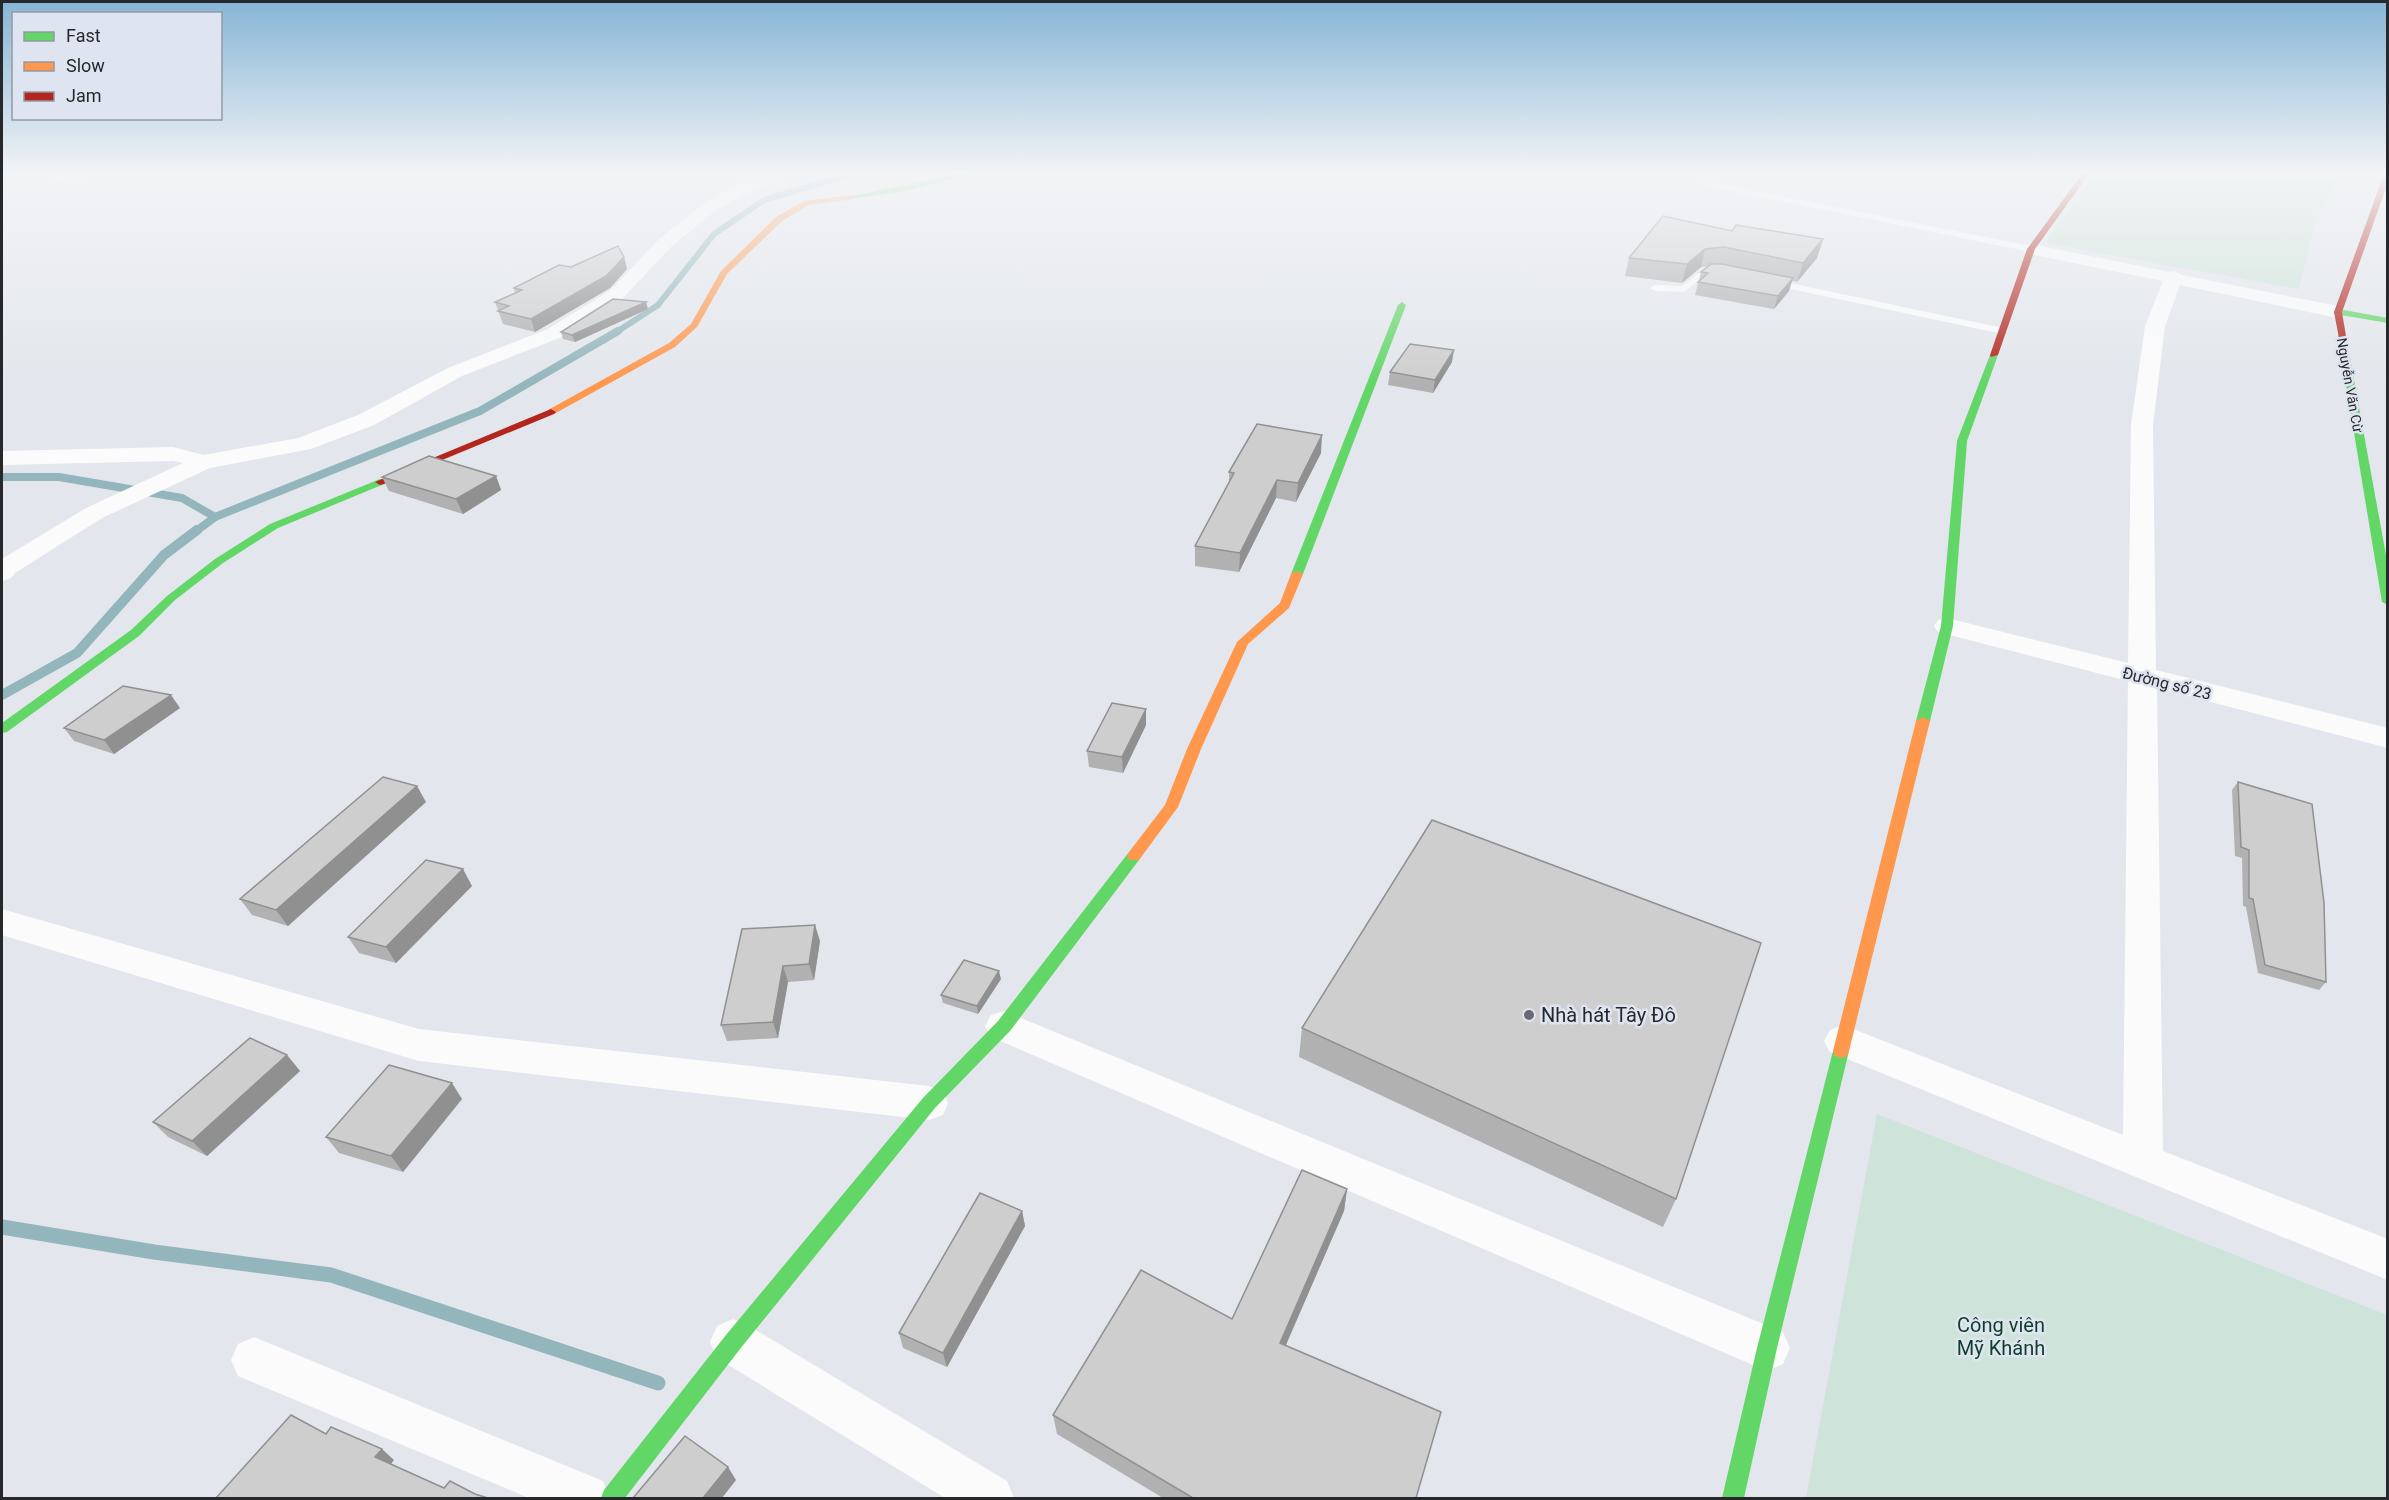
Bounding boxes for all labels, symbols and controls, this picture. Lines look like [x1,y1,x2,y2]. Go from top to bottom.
legend [12,12,222,120]
text: Fast [66,25,101,46]
text: Slow [66,55,105,76]
text: Jam [66,85,102,106]
street label: Nguyễn Văn Cừ [2334,336,2366,434]
street label: Đường số 23 [2120,663,2213,704]
place label: Nhà hát Tây Đô [1541,1003,1676,1027]
marker: Nhà hát Tây Đô [1522,1008,1536,1022]
park label: Công viên Mỹ Khánh [1957,1313,2045,1360]

